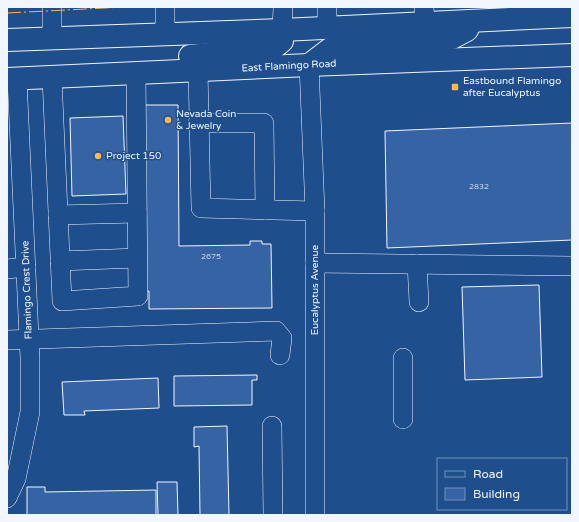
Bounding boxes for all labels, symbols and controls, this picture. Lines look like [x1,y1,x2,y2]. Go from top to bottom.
street label: East Flamingo Road [241,58,337,74]
place label: Eastbound Flamingo after Eucalyptus [463,75,561,99]
marker: Eastbound Flamingo after Eucalyptus [450,82,460,92]
place label: Nevada Coin & Jewelry [176,108,236,132]
marker: Nevada Coin & Jewelry [163,115,173,125]
place label: Project 150 [106,150,161,162]
marker: Project 150 [93,151,103,161]
house number: 2832 [469,182,489,191]
street label: Flamingo Crest Drive [19,240,35,340]
street label: Eucalyptus Avenue [309,244,321,335]
house number: 2675 [201,252,221,261]
legend [437,458,567,510]
text: Road [473,467,503,481]
text: Building [473,487,520,501]

